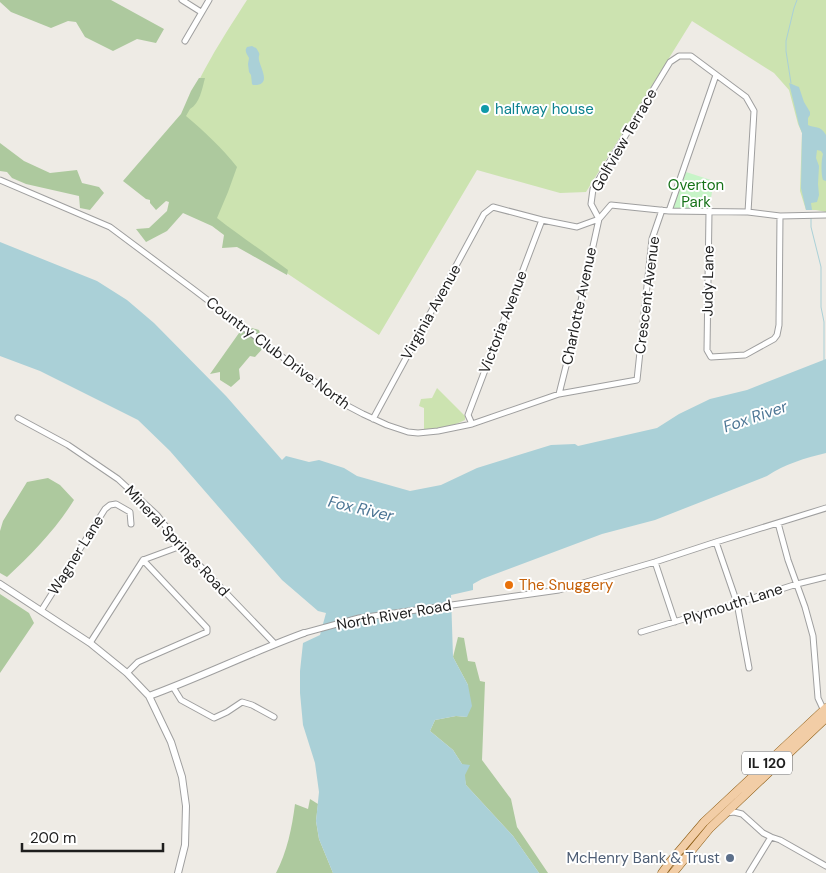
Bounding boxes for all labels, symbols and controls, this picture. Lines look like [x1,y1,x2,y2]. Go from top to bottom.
street label: Golfview Terrace [586,85,662,195]
place label: halfway house [495,99,594,119]
marker: halfway house [479,103,491,115]
park label: Overton Park [668,175,724,212]
street label: Crescent Avenue [630,235,664,355]
street label: Charlotte Avenue [557,245,601,367]
street label: Judy Lane [697,245,719,317]
street label: Virginia Avenue [396,261,466,363]
street label: Victoria Avenue [474,268,532,376]
street label: Country Club Drive North [202,292,354,414]
water label: Fox River [720,395,791,437]
street label: Mineral Springs Road [120,481,234,601]
water label: Fox River [326,491,397,526]
street label: Wagner Lane [44,511,108,599]
place label: The Snuggery [519,575,614,595]
marker: The Snuggery [503,579,515,591]
street label: Plymouth Lane [681,579,785,629]
street label: North River Road [335,595,453,635]
road number: IL 120 [742,751,792,774]
scale bar [22,820,164,852]
text: 200 m [30,828,76,848]
place label: McHenry Bank & Trust [566,848,720,868]
marker: McHenry Bank & Trust [724,852,736,864]

